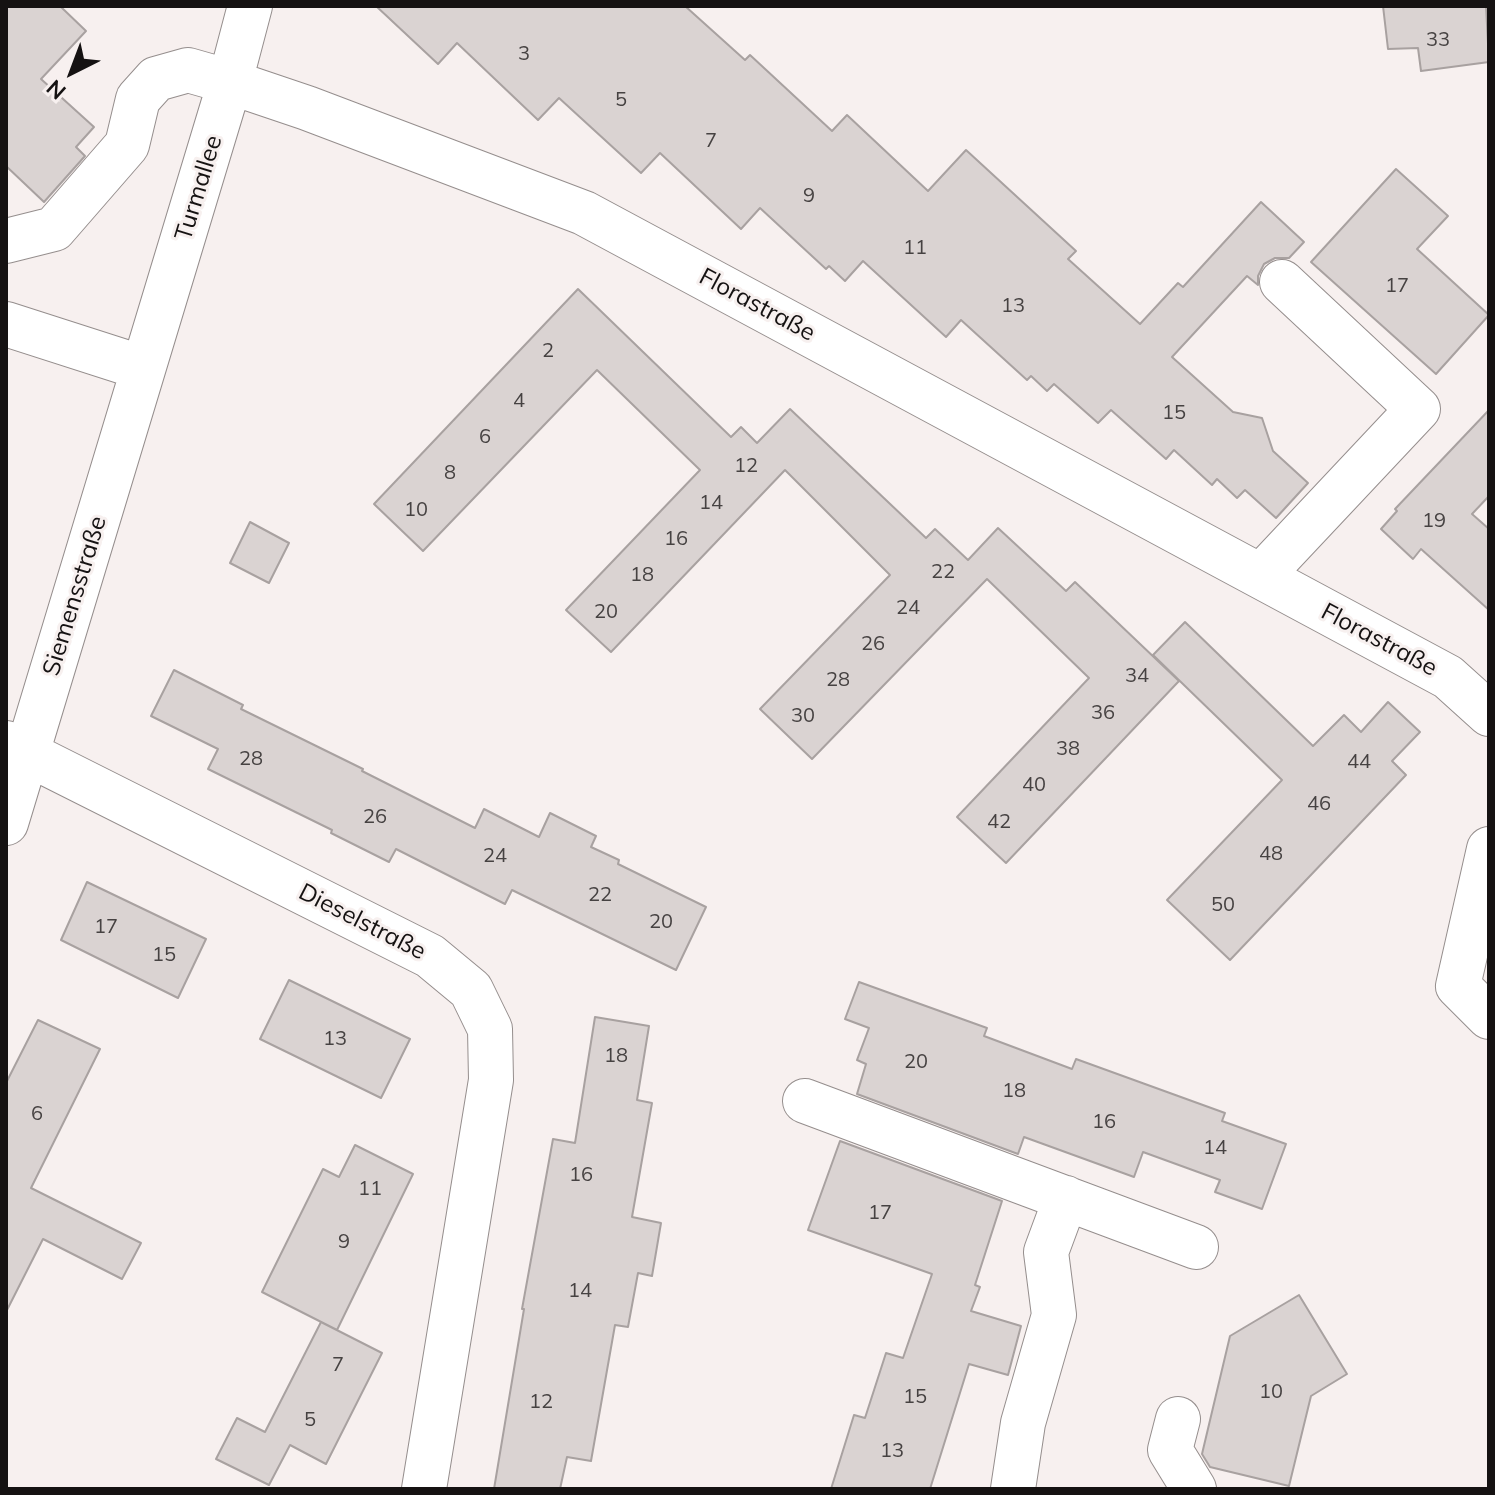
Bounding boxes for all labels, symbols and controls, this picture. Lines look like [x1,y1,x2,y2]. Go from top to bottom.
house number: 33 [1426,28,1450,52]
north arrow [32,32,112,112]
house number: 3 [518,42,530,66]
text: N [40,74,71,106]
house number: 5 [615,88,627,112]
house number: 7 [705,129,717,153]
street label: Turmallee [169,132,229,244]
house number: 9 [803,184,815,208]
house number: 11 [903,236,927,260]
street label: Florastraße [694,262,820,348]
house number: 17 [1385,274,1409,298]
house number: 13 [1001,294,1025,318]
house number: 2 [542,339,554,363]
house number: 4 [513,389,525,413]
house number: 15 [1162,401,1186,425]
house number: 6 [479,425,491,449]
house number: 12 [734,454,758,478]
house number: 8 [444,461,456,485]
house number: 14 [699,491,723,515]
house number: 10 [404,498,428,522]
house number: 19 [1422,509,1446,533]
street label: Siemensstraße [37,513,113,679]
house number: 16 [664,527,688,551]
house number: 22 [931,560,955,584]
house number: 18 [630,563,654,587]
house number: 24 [896,596,920,620]
street label: Florastraße [1316,597,1442,683]
house number: 20 [594,600,618,624]
house number: 26 [861,632,885,656]
house number: 34 [1125,664,1149,688]
house number: 28 [826,668,850,692]
house number: 36 [1091,701,1115,725]
house number: 30 [791,704,815,728]
house number: 38 [1056,737,1080,761]
house number: 28 [239,747,263,771]
house number: 44 [1347,750,1371,774]
house number: 40 [1022,773,1046,797]
house number: 46 [1307,792,1331,816]
house number: 26 [363,805,387,829]
house number: 42 [987,810,1011,834]
house number: 48 [1259,842,1283,866]
house number: 24 [483,844,507,868]
street label: Dieselstraße [294,878,430,966]
house number: 22 [588,883,612,907]
house number: 50 [1211,893,1235,917]
house number: 20 [649,910,673,934]
house number: 17 [94,915,118,939]
house number: 15 [152,943,176,967]
house number: 13 [323,1027,347,1051]
house number: 18 [604,1044,628,1068]
house number: 20 [904,1050,928,1074]
house number: 18 [1002,1079,1026,1103]
house number: 6 [31,1102,43,1126]
house number: 16 [1092,1110,1116,1134]
house number: 14 [1203,1136,1227,1160]
house number: 16 [569,1163,593,1187]
house number: 11 [358,1177,382,1201]
house number: 17 [868,1201,892,1225]
house number: 9 [338,1230,350,1254]
house number: 14 [568,1279,592,1303]
house number: 7 [332,1353,344,1377]
house number: 10 [1259,1380,1283,1404]
house number: 15 [903,1385,927,1409]
house number: 12 [529,1390,553,1414]
house number: 5 [304,1408,316,1432]
house number: 13 [880,1439,904,1463]

